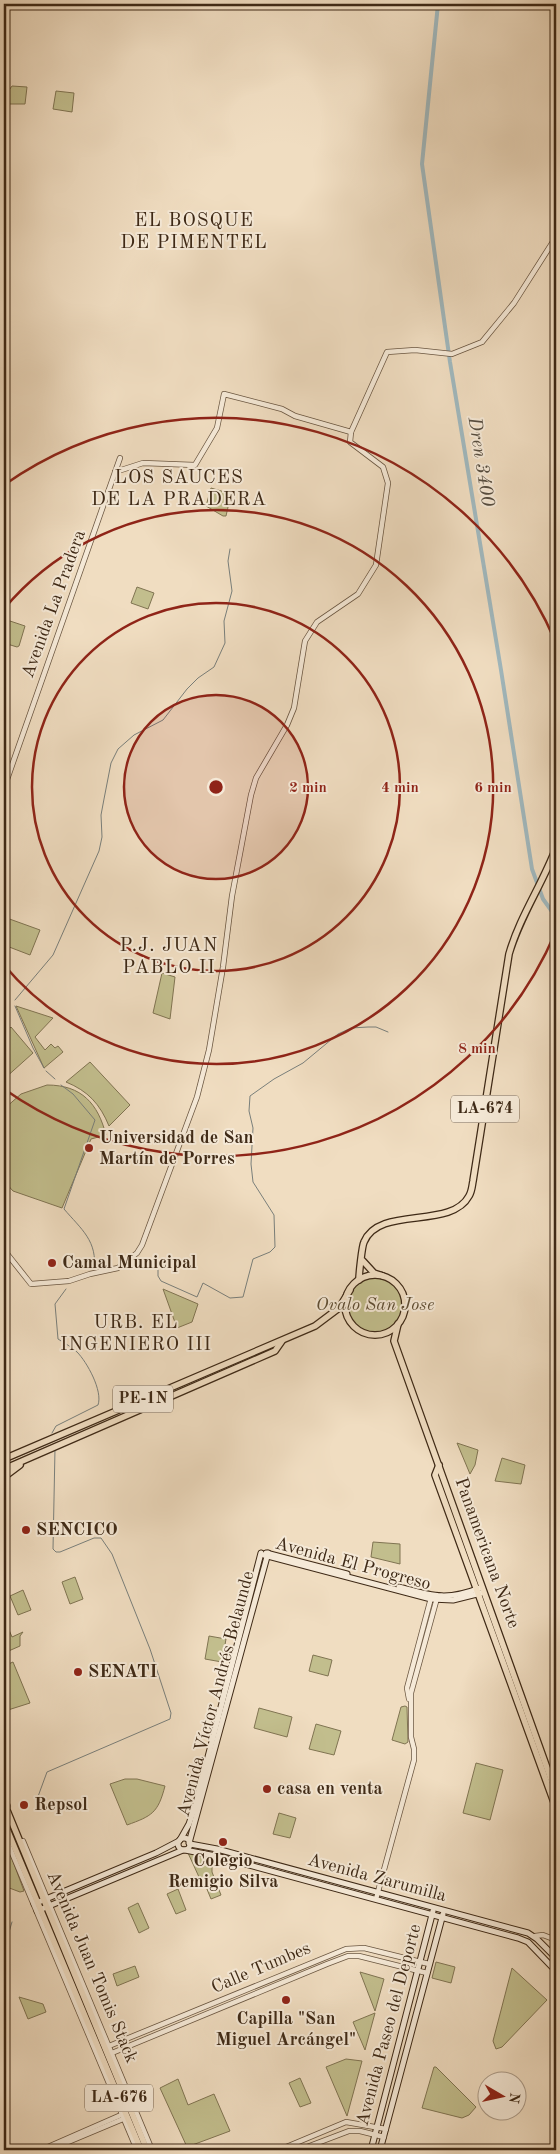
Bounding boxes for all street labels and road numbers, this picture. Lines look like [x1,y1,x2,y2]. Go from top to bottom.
street label: Avenida La Pradera [19,528,89,680]
road number: LA-674 [451,1096,519,1122]
road number: PE-1N [113,1386,173,1412]
street label: Panamericana Norte [451,1475,523,1631]
street label: Avenida El Progreso [273,1535,433,1593]
street label: Avenida Víctor Andrés Belaunde [174,1569,258,1819]
street label: Avenida Zarumilla [306,1851,448,1905]
street label: Avenida Juan Tomis Stack [43,1868,141,2066]
street label: Avenida Paseo del Deporte [353,1922,425,2128]
street label: Calle Tumbes [209,1939,313,1997]
road number: LA-676 [85,2084,153,2112]

